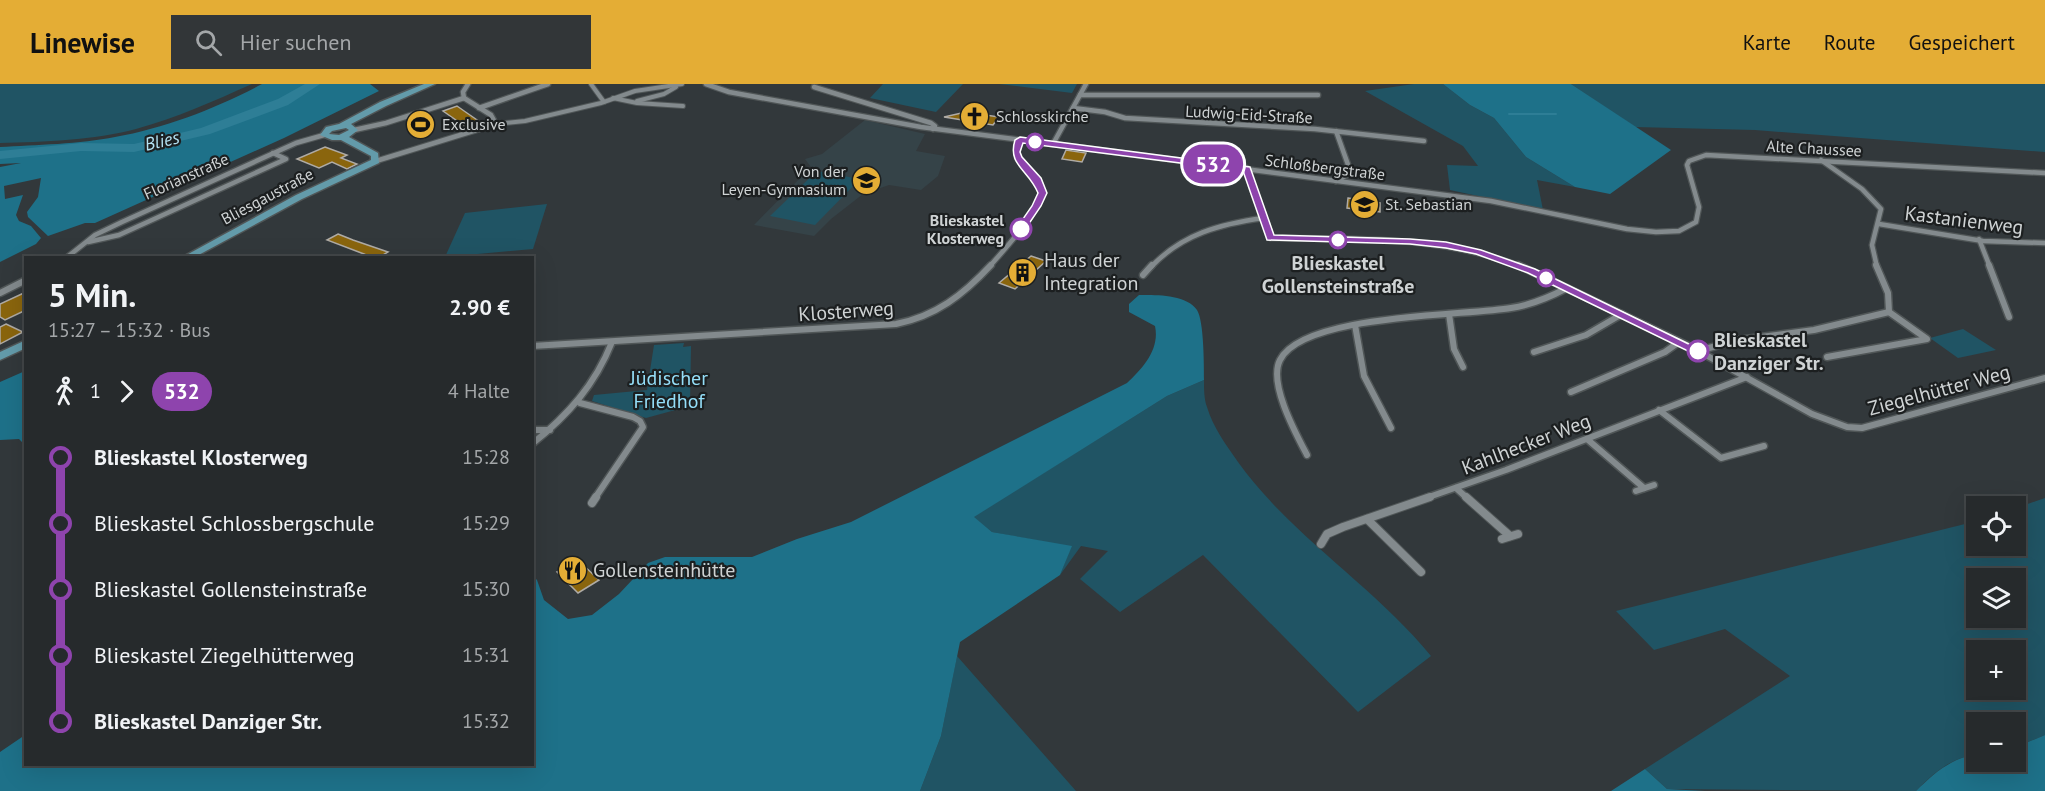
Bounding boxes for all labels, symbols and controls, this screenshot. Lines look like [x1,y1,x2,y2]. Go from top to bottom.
search box [171,15,591,69]
text: Linewise [30,24,135,61]
icon: search [192,26,225,59]
text: Hier suchen [240,28,352,56]
text: Karte [1743,29,1791,56]
text: Route [1824,29,1875,56]
text: Gespeichert [1908,29,2015,56]
church icon: Schlosskirche [959,100,991,132]
street label: Ludwig-Eid-Straße [1185,101,1313,127]
place label: Schlosskirche [996,106,1089,126]
sports icon: Exclusive [405,108,437,140]
place label: Exclusive [442,114,506,134]
water label: Blies [142,125,182,156]
unlabelled marker [1026,133,1044,151]
street label: Alte Chaussee [1766,136,1862,160]
line badge: 532 [1178,144,1248,184]
street label: Florianstraße [140,148,232,204]
street label: Schloßbergstraße [1264,150,1386,184]
text: 532 [1195,151,1231,178]
place label: Von der Leyen-Gymnasium [721,161,847,199]
street label: Bliesgaustraße [218,163,316,229]
school or university icon: Von der Leyen-Gymnasium [851,164,883,196]
school or university icon: St. Sebastian [1348,188,1380,220]
place label: St. Sebastian [1385,194,1472,214]
street label: Kastanienweg [1903,200,2025,240]
place label: Blieskastel Klosterweg [927,210,1004,248]
marker: Blieskastel Klosterweg [1010,218,1032,240]
marker: Blieskastel Gollensteinstraße [1329,231,1347,249]
place label: Haus der Integration [1044,247,1139,296]
place label: Blieskastel Gollensteinstraße [1262,250,1414,299]
building icon: Haus der Integration [1007,256,1039,288]
unlabelled marker [1537,269,1555,287]
text: 5 Min. [48,273,136,316]
text: 2.90 € [449,293,510,321]
street label: Klosterweg [797,295,895,327]
text: 15:27 – 15:32 · Bus [48,317,210,343]
place label: Blieskastel Danziger Str. [1714,327,1824,376]
marker: Blieskastel Danziger Str. [1687,340,1709,362]
street label: Ziegelhütter Weg [1865,359,2013,421]
park label: Jüdischer Friedhof [629,365,708,414]
icon: walk [48,375,81,408]
icon: forward [110,375,143,408]
text: 1 [90,378,101,404]
text: 532 [164,378,200,405]
text: 4 Halte [448,378,510,404]
street label: Kahlhecker Weg [1458,408,1594,480]
text: Blieskastel Klosterweg [94,443,308,471]
text: 15:28 [462,444,510,470]
map controls [1966,496,2026,772]
button: locate [1966,496,2026,556]
text: Blieskastel Schlossbergschule [94,509,374,537]
text: 15:29 [462,510,510,536]
restaurant icon: Gollensteinhütte [556,554,588,586]
place label: Gollensteinhütte [593,557,735,583]
button: layers [1966,568,2026,628]
text: Blieskastel Gollensteinstraße [94,575,367,603]
text: 15:30 [462,576,510,602]
button: + [1966,640,2026,700]
text: Blieskastel Ziegelhütterweg [94,641,355,669]
text: 15:31 [462,642,510,668]
text: Blieskastel Danziger Str. [94,707,322,735]
text: 15:32 [462,708,510,734]
button: − [1966,712,2026,772]

